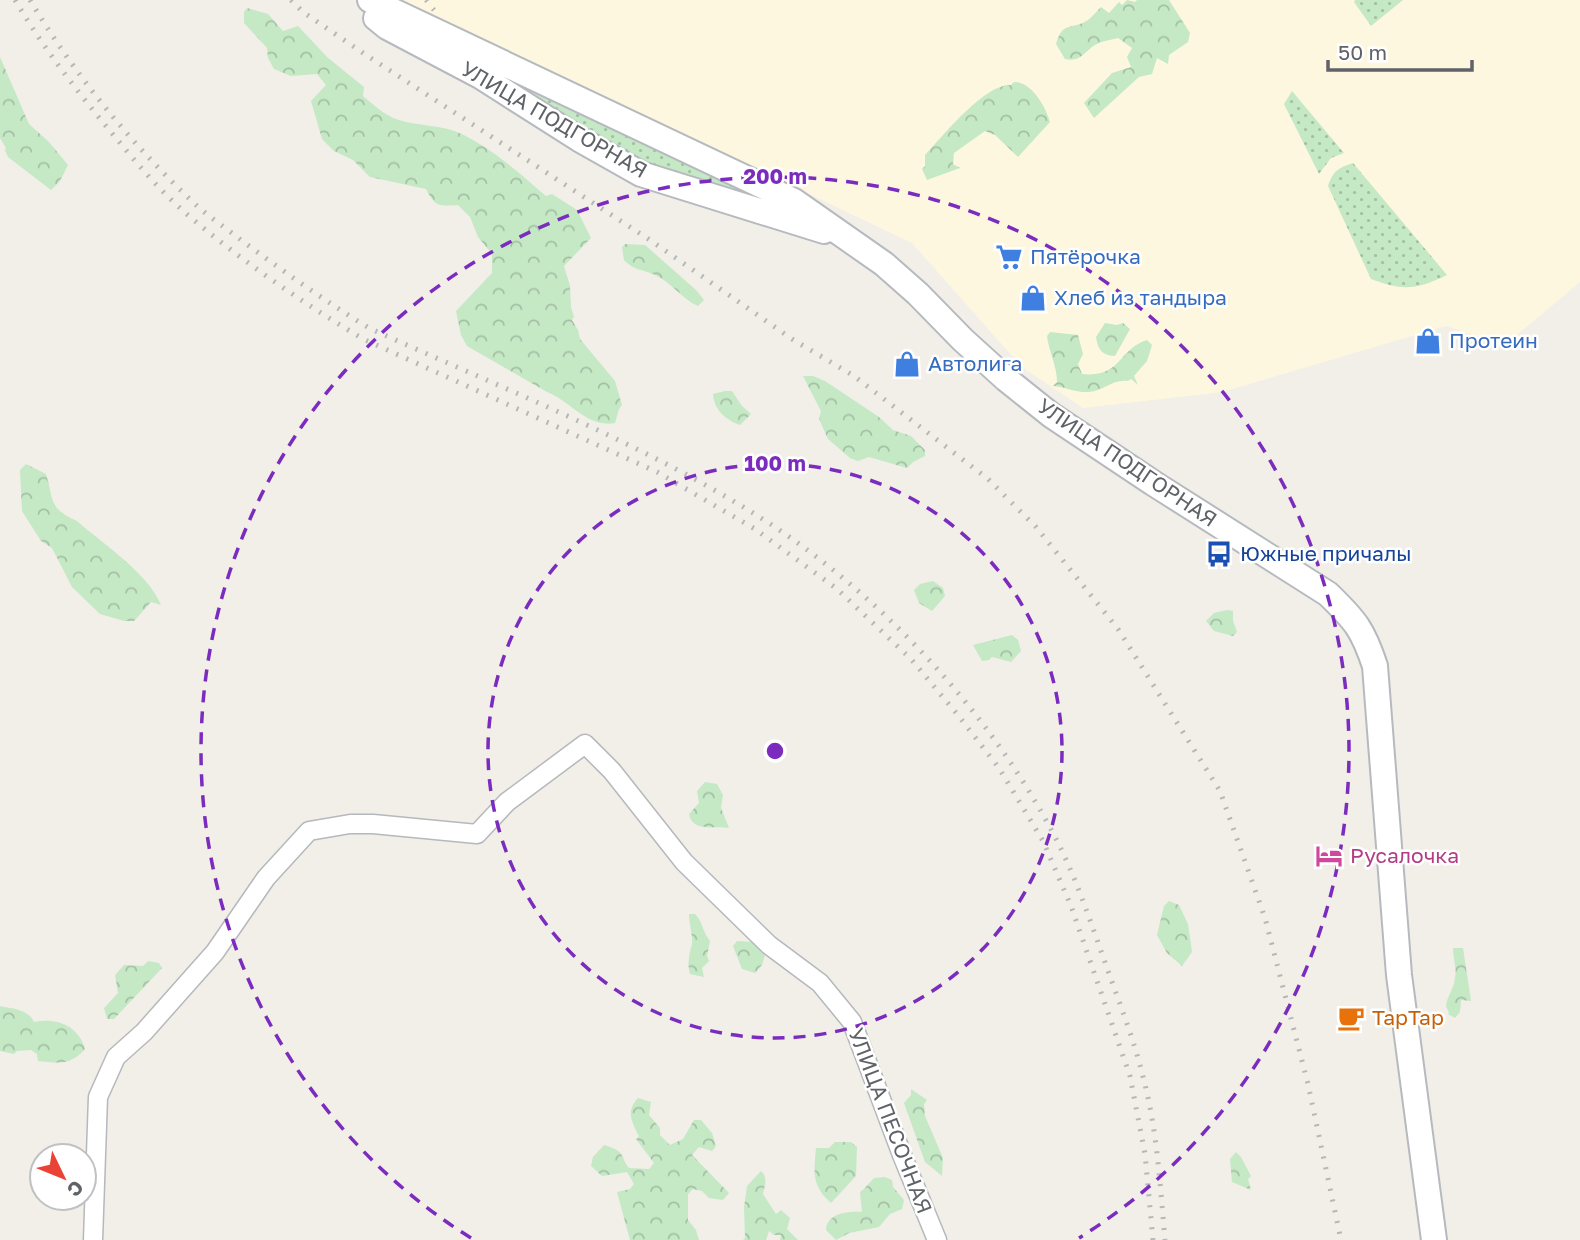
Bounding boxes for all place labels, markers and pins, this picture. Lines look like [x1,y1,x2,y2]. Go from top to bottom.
supermarket icon: Пятёрочка [994,242,1024,272]
place label: Пятёрочка [1030,243,1141,269]
shop icon: Хлеб из тандыра [1018,283,1048,313]
place label: Хлеб из тандыра [1054,284,1227,310]
shop icon: Протеин [1413,326,1443,356]
place label: Протеин [1449,327,1538,353]
shop icon: Автолига [892,349,922,379]
place label: Автолига [928,350,1022,376]
bus stop icon: Южные причалы [1204,539,1234,569]
place label: Южные причалы [1240,540,1412,566]
centre of rings [763,739,787,763]
hotel icon: Русалочка [1314,841,1344,871]
place label: Русалочка [1350,842,1459,868]
cafe icon: ТарТар [1336,1003,1366,1033]
place label: ТарТар [1372,1004,1444,1030]

